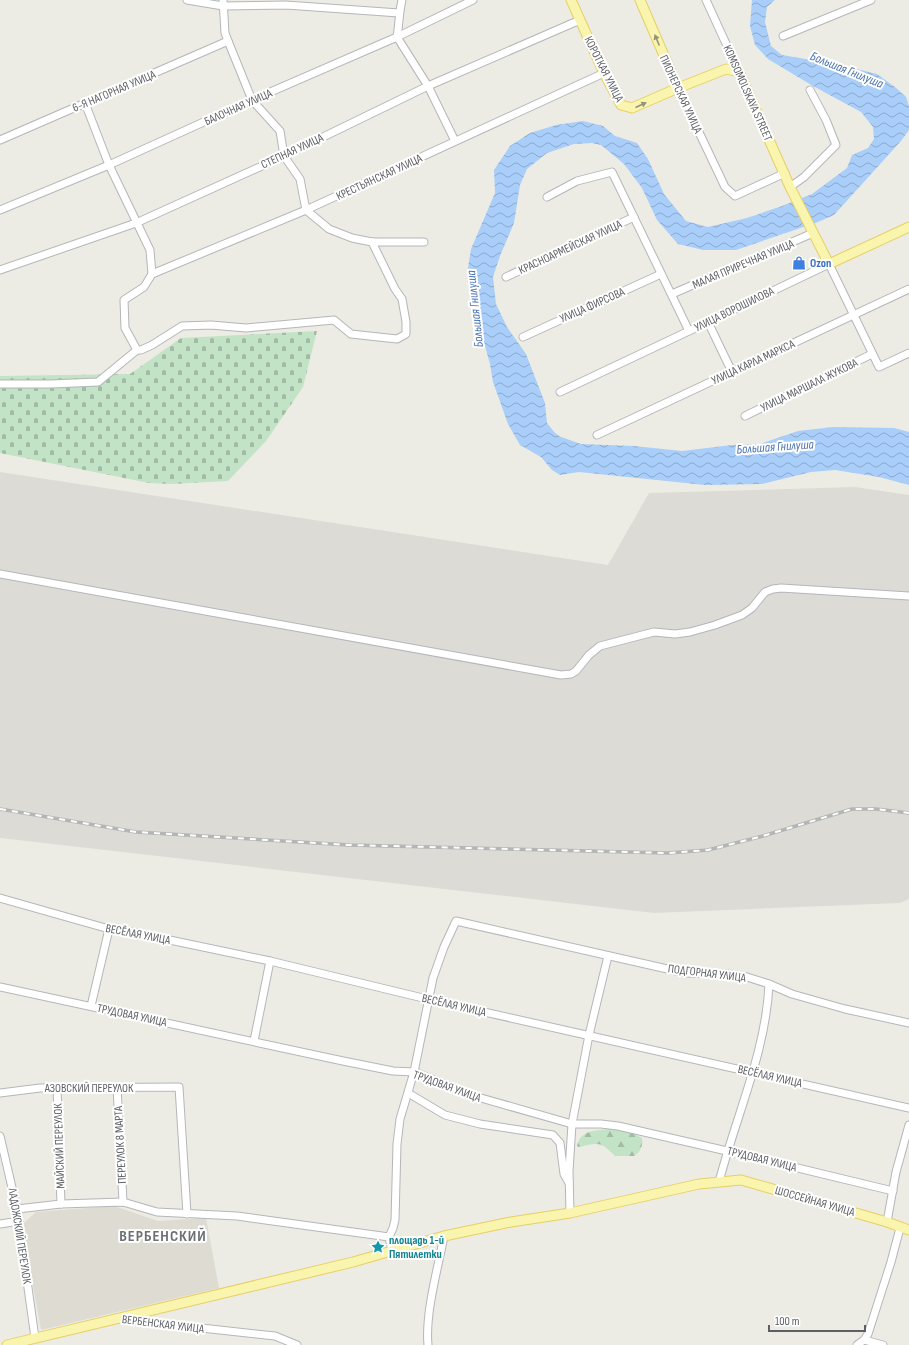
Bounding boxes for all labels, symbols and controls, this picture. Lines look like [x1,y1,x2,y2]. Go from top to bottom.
one-way arrow [653,33,659,45]
street label: КОРОТКАЯ УЛИЦА [581,34,627,105]
street label: KOMSOMOLSKAYA STREET [720,43,776,144]
water label: Большая Гнилуша [808,48,886,92]
street label: ПИОНЕРСКАЯ УЛИЦА [656,52,706,137]
street label: 6-Я НАГОРНАЯ УЛИЦА [70,67,159,116]
street label: БАЛОЧНАЯ УЛИЦА [202,85,275,129]
one-way arrow [635,101,647,107]
street label: СТЕПНАЯ УЛИЦА [259,130,327,172]
street label: КРЕСТЬЯНСКАЯ УЛИЦА [334,151,425,204]
street label: КРАСНОАРМЕЙСКАЯ УЛИЦА [516,217,625,278]
street label: МАЛАЯ ПРИРЕЧНАЯ УЛИЦА [690,236,797,293]
shop icon: Ozon [791,255,807,271]
place label: Ozon [810,256,831,271]
water label: Большая Гнилуша [463,269,487,348]
street label: УЛИЦА ВОРОШИЛОВА [692,283,777,335]
street label: УЛИЦА ФИРСОВА [557,284,628,327]
street label: УЛИЦА КАРЛА МАРКСА [709,336,798,388]
street label: УЛИЦА МАРШАЛА ЖУКОВА [758,355,861,416]
water label: Большая Гнилуша [736,436,815,458]
street label: ВЕСЁЛАЯ УЛИЦА [104,921,172,948]
street label: ПОДГОРНАЯ УЛИЦА [667,961,748,986]
street label: ВЕСЁЛАЯ УЛИЦА [420,991,488,1020]
street label: ТРУДОВАЯ УЛИЦА [96,1001,169,1030]
street label: ВЕСЁЛАЯ УЛИЦА [736,1062,804,1091]
street label: ТРУДОВАЯ УЛИЦА [411,1067,484,1106]
street label: АЗОВСКИЙ ПЕРЕУЛОК [44,1081,134,1096]
street label: МАЙСКИЙ ПЕРЕУЛОК [50,1102,68,1189]
street label: ПЕРЕУЛОК 8 МАРТА [111,1105,130,1184]
street label: ТРУДОВАЯ УЛИЦА [726,1144,799,1176]
street label: ШОССЕЙНАЯ УЛИЦА [773,1183,857,1220]
street label: ЛАДОЖСКИЙ ПЕРЕУЛОК [4,1186,35,1286]
district label: ВЕРБЕНСКИЙ [119,1227,207,1246]
place label: площадь 1-й Пятилетки [389,1233,444,1262]
place icon: площадь 1-й Пятилетки [370,1239,386,1255]
scale bar [769,1307,865,1333]
street label: ВЕРБЕНСКАЯ УЛИЦА [121,1312,206,1337]
text: 100 m [775,1314,800,1329]

